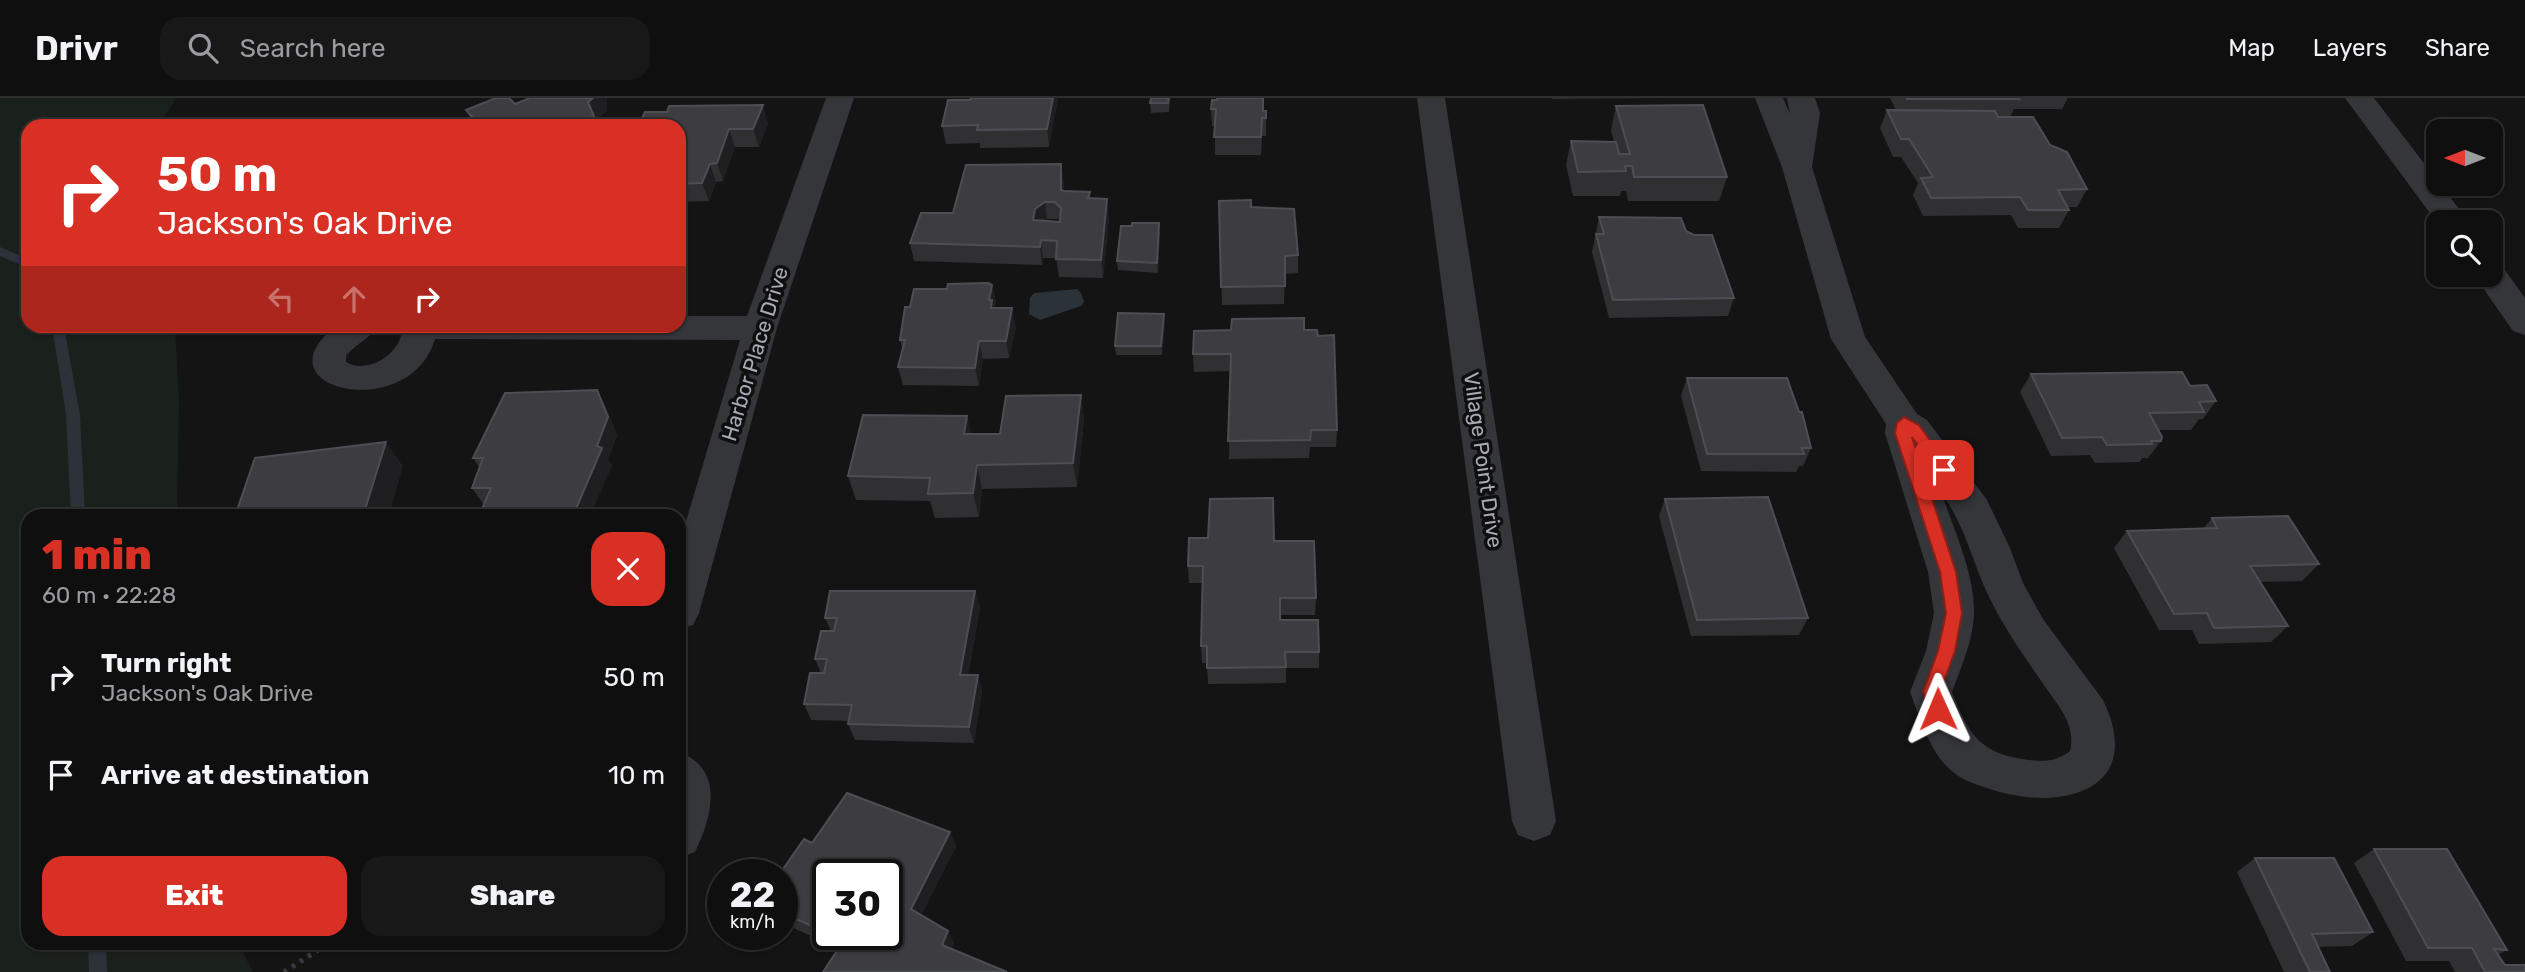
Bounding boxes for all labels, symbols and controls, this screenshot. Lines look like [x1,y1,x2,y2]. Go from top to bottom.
search box [160,17,650,80]
text: Drivr [35,29,118,68]
icon: search [184,29,222,67]
text: Search here [240,33,386,64]
text: Map [2228,34,2275,62]
text: Layers [2313,34,2387,62]
text: Share [2425,34,2490,62]
north arrow [2426,119,2502,196]
map controls [2426,119,2503,287]
text: 50 m [157,145,277,203]
icon: right [42,147,133,238]
text: Jackson's Oak Drive [157,204,453,242]
button: search [2426,210,2503,287]
street label: Harbor Place Drive [716,264,793,444]
icon: left [262,280,300,318]
icon: ahead [335,280,373,318]
icon: right [408,280,446,318]
street label: Village Point Drive [1459,371,1508,549]
pin [1914,440,1974,500]
icon: arrive [1925,451,1963,489]
text: 1 min [42,530,152,580]
button: close [591,532,665,606]
text: 60 m · 22:28 [42,581,176,609]
text: Turn right [101,648,231,679]
icon: right [42,658,80,696]
text: 50 m [604,662,665,693]
position arrow [1901,672,1975,746]
text: Jackson's Oak Drive [101,679,314,707]
icon: arrive [42,756,80,794]
text: Arrive at destination [101,760,369,791]
text: 10 m [608,760,665,791]
button: Exit [42,856,347,936]
button: Share [361,856,665,936]
speed limit sign: 30 [812,859,903,950]
text: 22 [730,874,775,916]
text: km/h [730,911,775,933]

